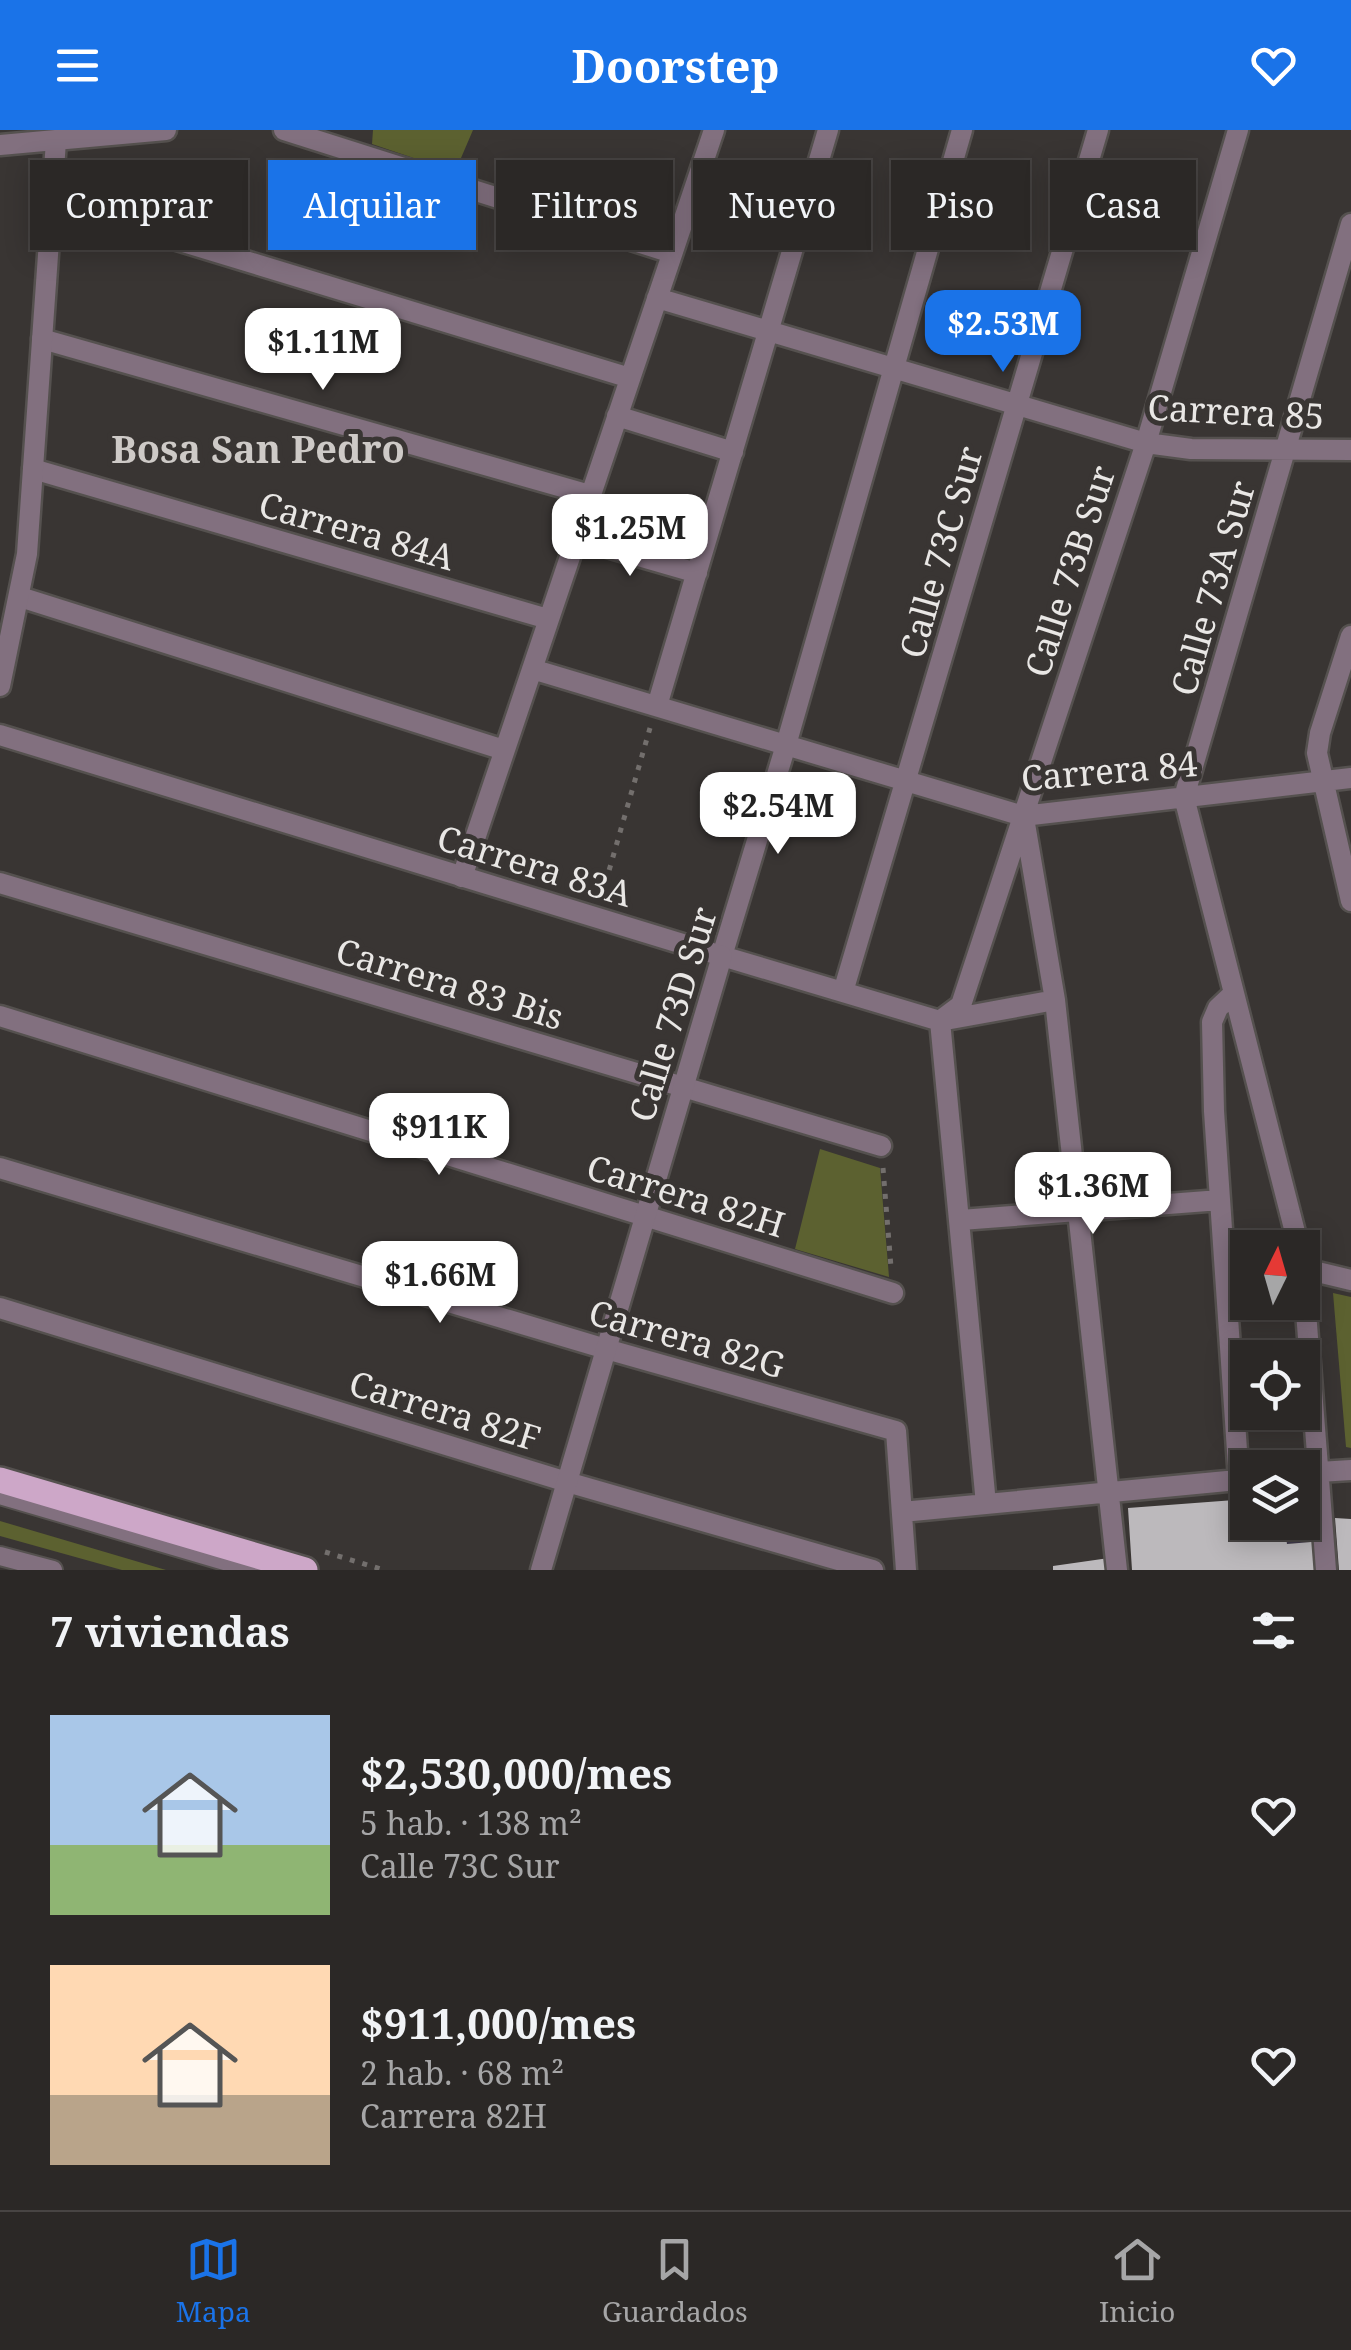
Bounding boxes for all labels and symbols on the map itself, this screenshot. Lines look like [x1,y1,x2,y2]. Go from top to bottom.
pin: $2.53M [922,290,1084,375]
pin: $1.11M [242,308,404,393]
street label: Carrera 85 [1147,383,1325,439]
district label: Bosa San Pedro [111,422,405,474]
street label: Calle 73C Sur [887,441,993,663]
street label: Calle 73B Sur [1013,459,1125,683]
street label: Calle 73A Sur [1159,475,1265,701]
street label: Carrera 84A [254,480,461,580]
pin: $1.25M [549,494,711,579]
street label: Carrera 84 [1019,739,1199,801]
pin: $2.54M [697,772,859,857]
street label: Carrera 83A [432,813,638,917]
street label: Calle 73D Sur [617,901,727,1127]
street label: Carrera 83 Bis [330,926,570,1040]
pin: $911K [369,1093,509,1178]
street label: Carrera 82H [581,1143,791,1247]
pin: $1.36M [1012,1152,1174,1237]
north arrow [1230,1230,1320,1320]
pin: $1.66M [359,1241,521,1326]
street label: Carrera 82G [584,1288,790,1388]
street label: Carrera 82F [344,1359,546,1461]

